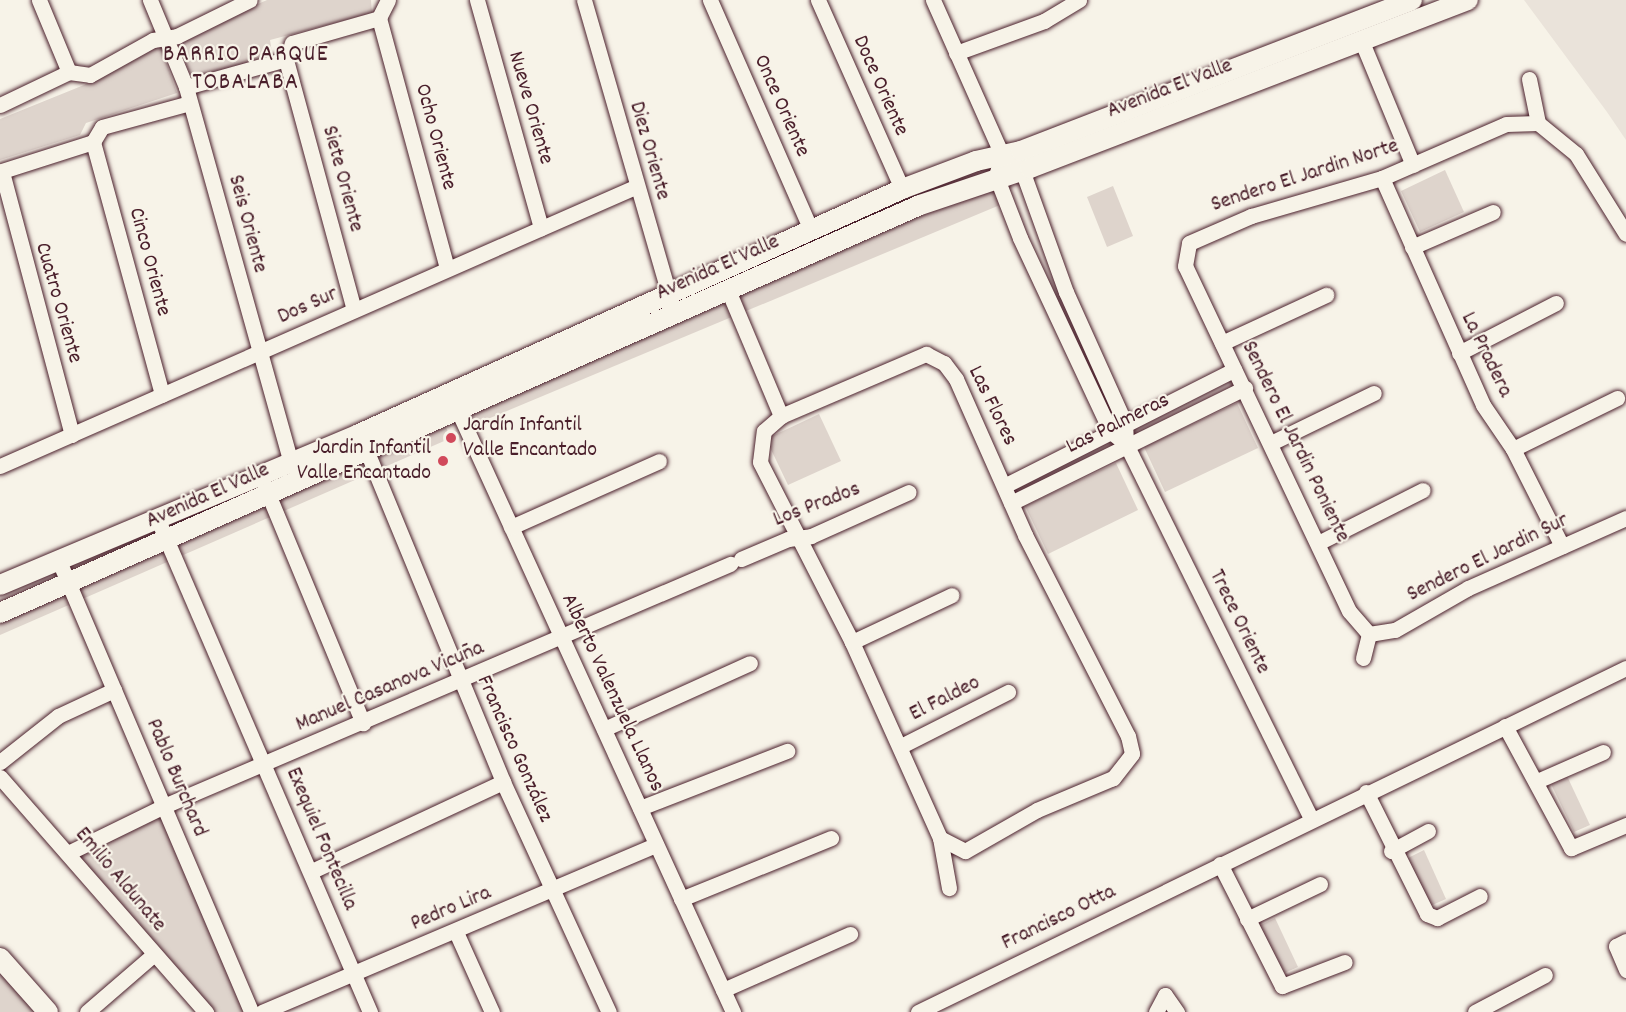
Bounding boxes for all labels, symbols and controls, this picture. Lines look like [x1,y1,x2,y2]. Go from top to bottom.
street label: Doce Oriente [846,32,914,140]
district label: BARRIO PARQUE TOBALABA [163,42,329,98]
street label: Nueve Oriente [501,48,559,168]
street label: Once Oriente [747,51,815,161]
street label: Avenida El Valle [1104,53,1236,125]
street label: Ocho Oriente [408,81,462,193]
street label: Diez Oriente [622,99,676,203]
street label: Siete Oriente [315,123,369,235]
street label: Sendero El Jardin Norte [1208,133,1402,219]
street label: Seis Oriente [221,172,273,276]
street label: Cinco Oriente [122,205,176,319]
street label: Avenida El Valle [652,229,784,307]
street label: Cuatro Oriente [28,240,88,366]
street label: Dos Sur [274,281,342,331]
street label: La Pradera [1454,308,1518,402]
street label: Sendero El Jardin Poniente [1235,337,1355,547]
street label: Las Flores [961,362,1023,450]
street label: Las Palmeras [1062,388,1174,460]
place label: Jardín Infantil Valle Encantado [463,412,597,464]
marker: Jardín Infantil Valle Encantado [444,431,458,445]
place label: Jardin Infantil Valle Encantado [297,435,431,487]
marker: Jardin Infantil Valle Encantado [436,454,450,468]
street label: Avenida El Valle [142,457,274,535]
street label: Los Prados [770,476,864,534]
street label: Sendero El Jardin Sur [1403,508,1573,608]
street label: Trece Oriente [1202,566,1276,678]
street label: Alberto Valenzuela Llanos [555,590,669,796]
street label: Manuel Casanova Vicuña [292,635,488,739]
street label: El Faldeo [905,670,985,728]
street label: Francisco González [470,671,558,827]
street label: Pablo Burchard [139,715,213,841]
street label: Exequiel Fontecilla [279,764,363,914]
street label: Emilio Aldunate [69,822,171,938]
street label: Francisco Otta [998,879,1120,957]
street label: Pedro Lira [407,880,495,938]

